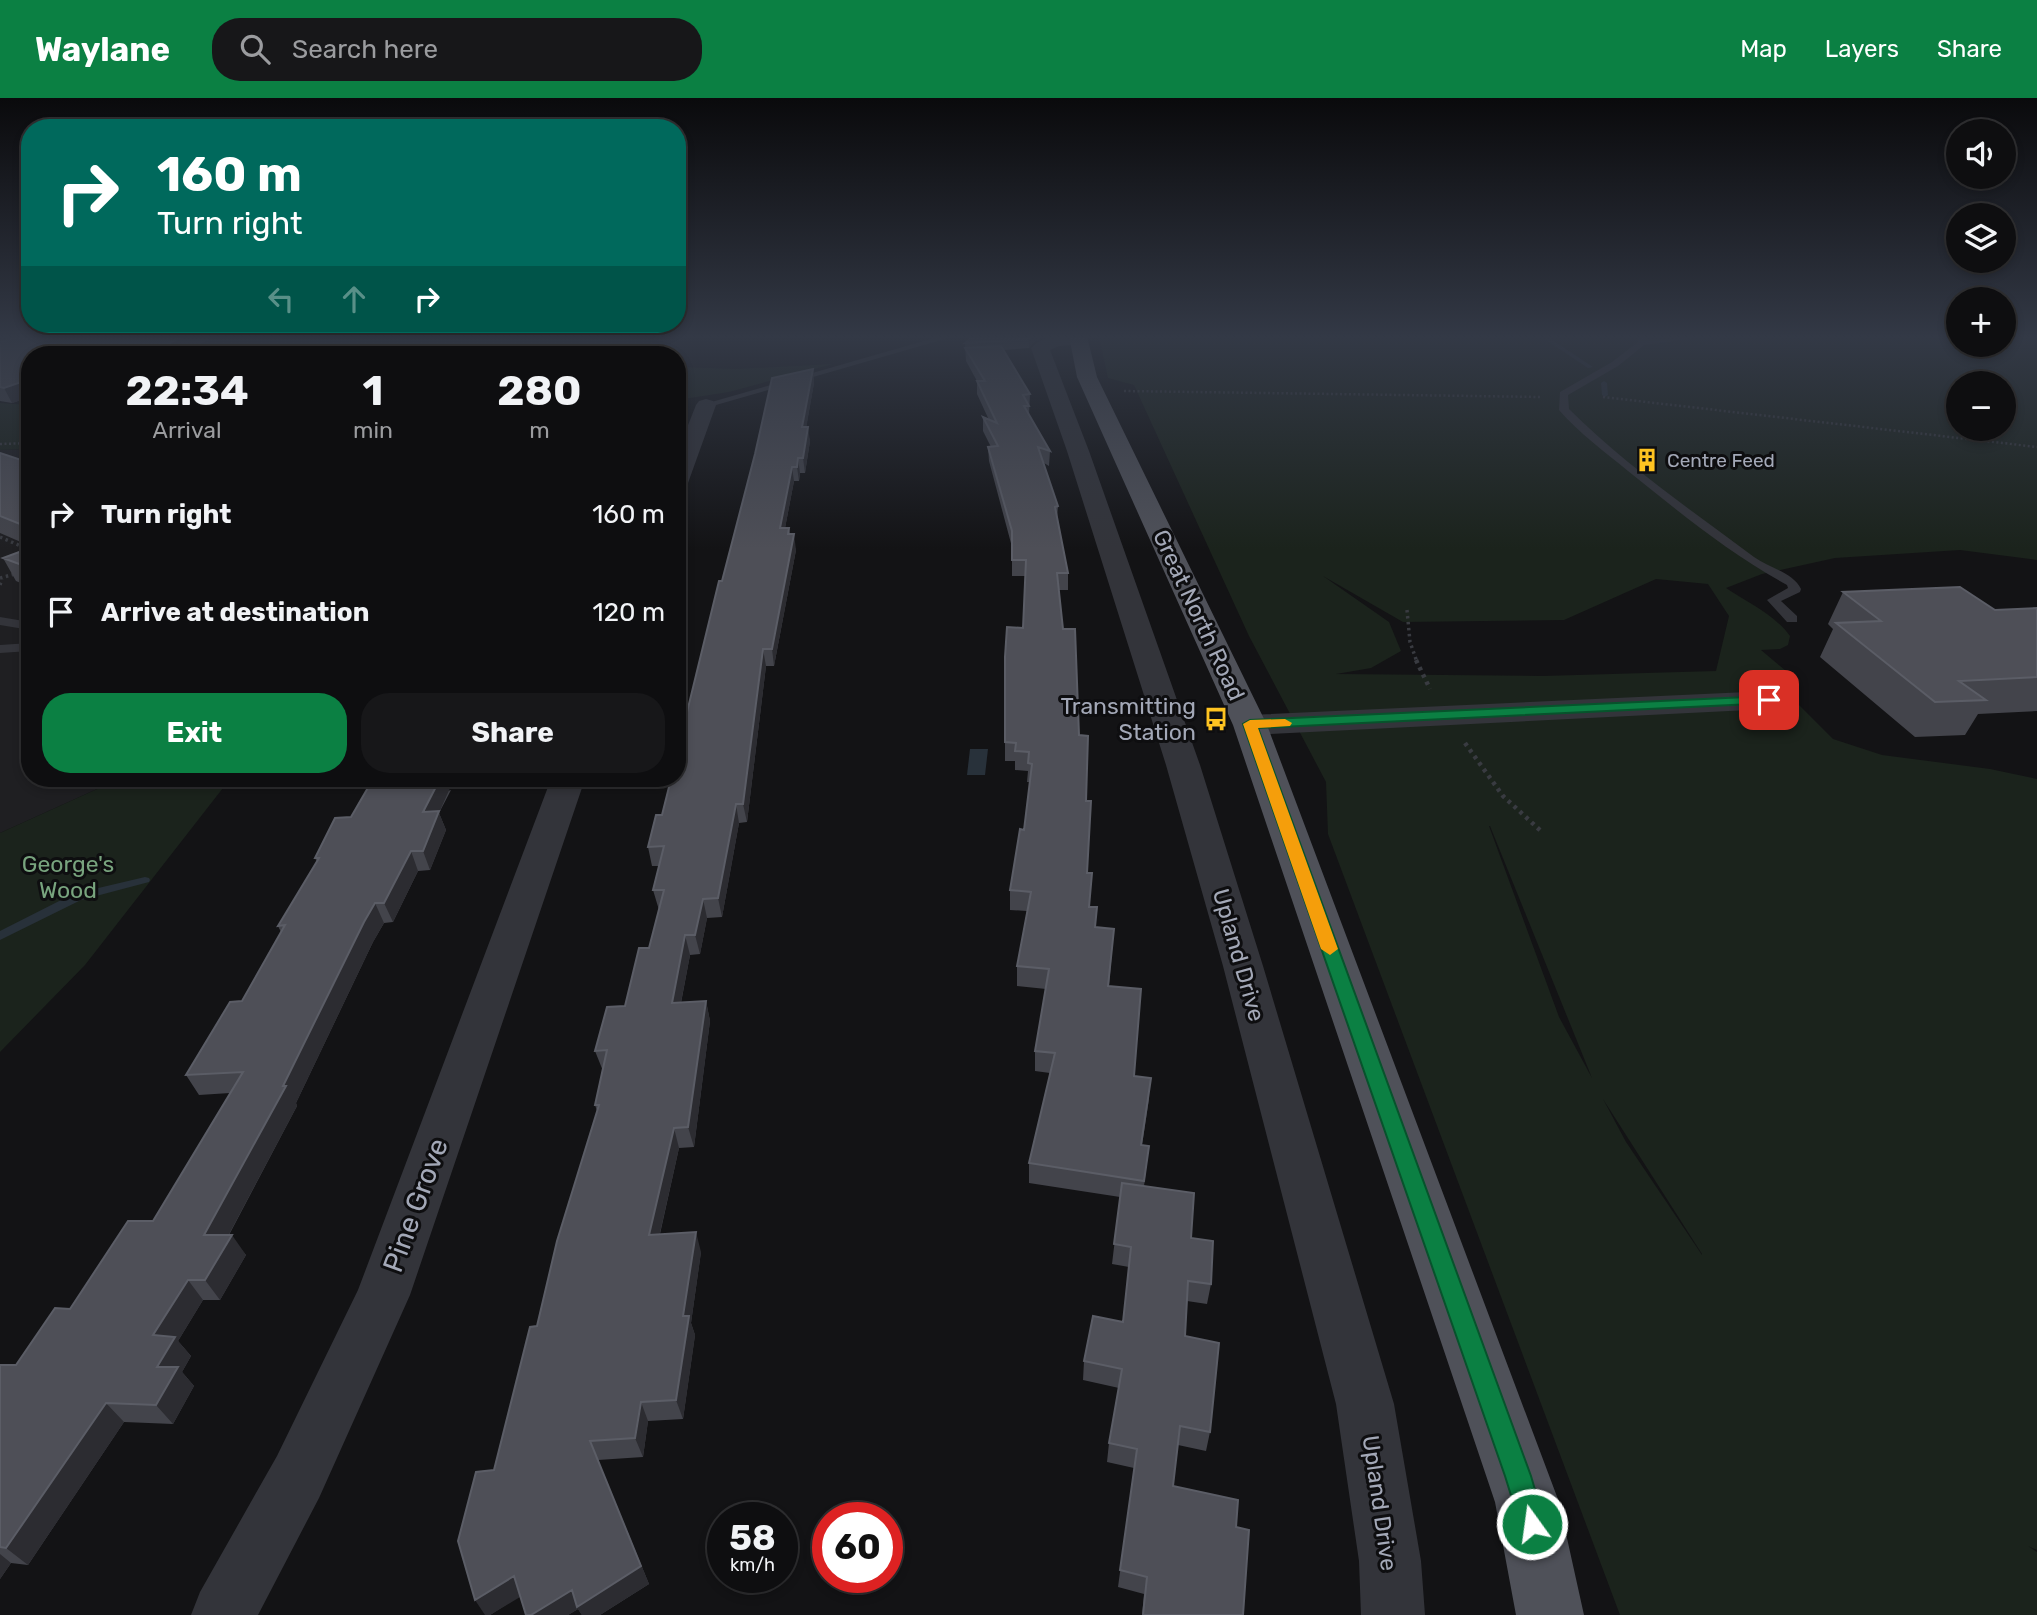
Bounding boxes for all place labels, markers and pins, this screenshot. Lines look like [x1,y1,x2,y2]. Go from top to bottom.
building icon: Centre Feed [1633,446,1661,474]
place label: Centre Feed [1667,449,1775,472]
pin [1739,670,1799,730]
place label: Transmitting Station [1060,692,1196,746]
bus stop icon: Transmitting Station [1202,705,1230,733]

